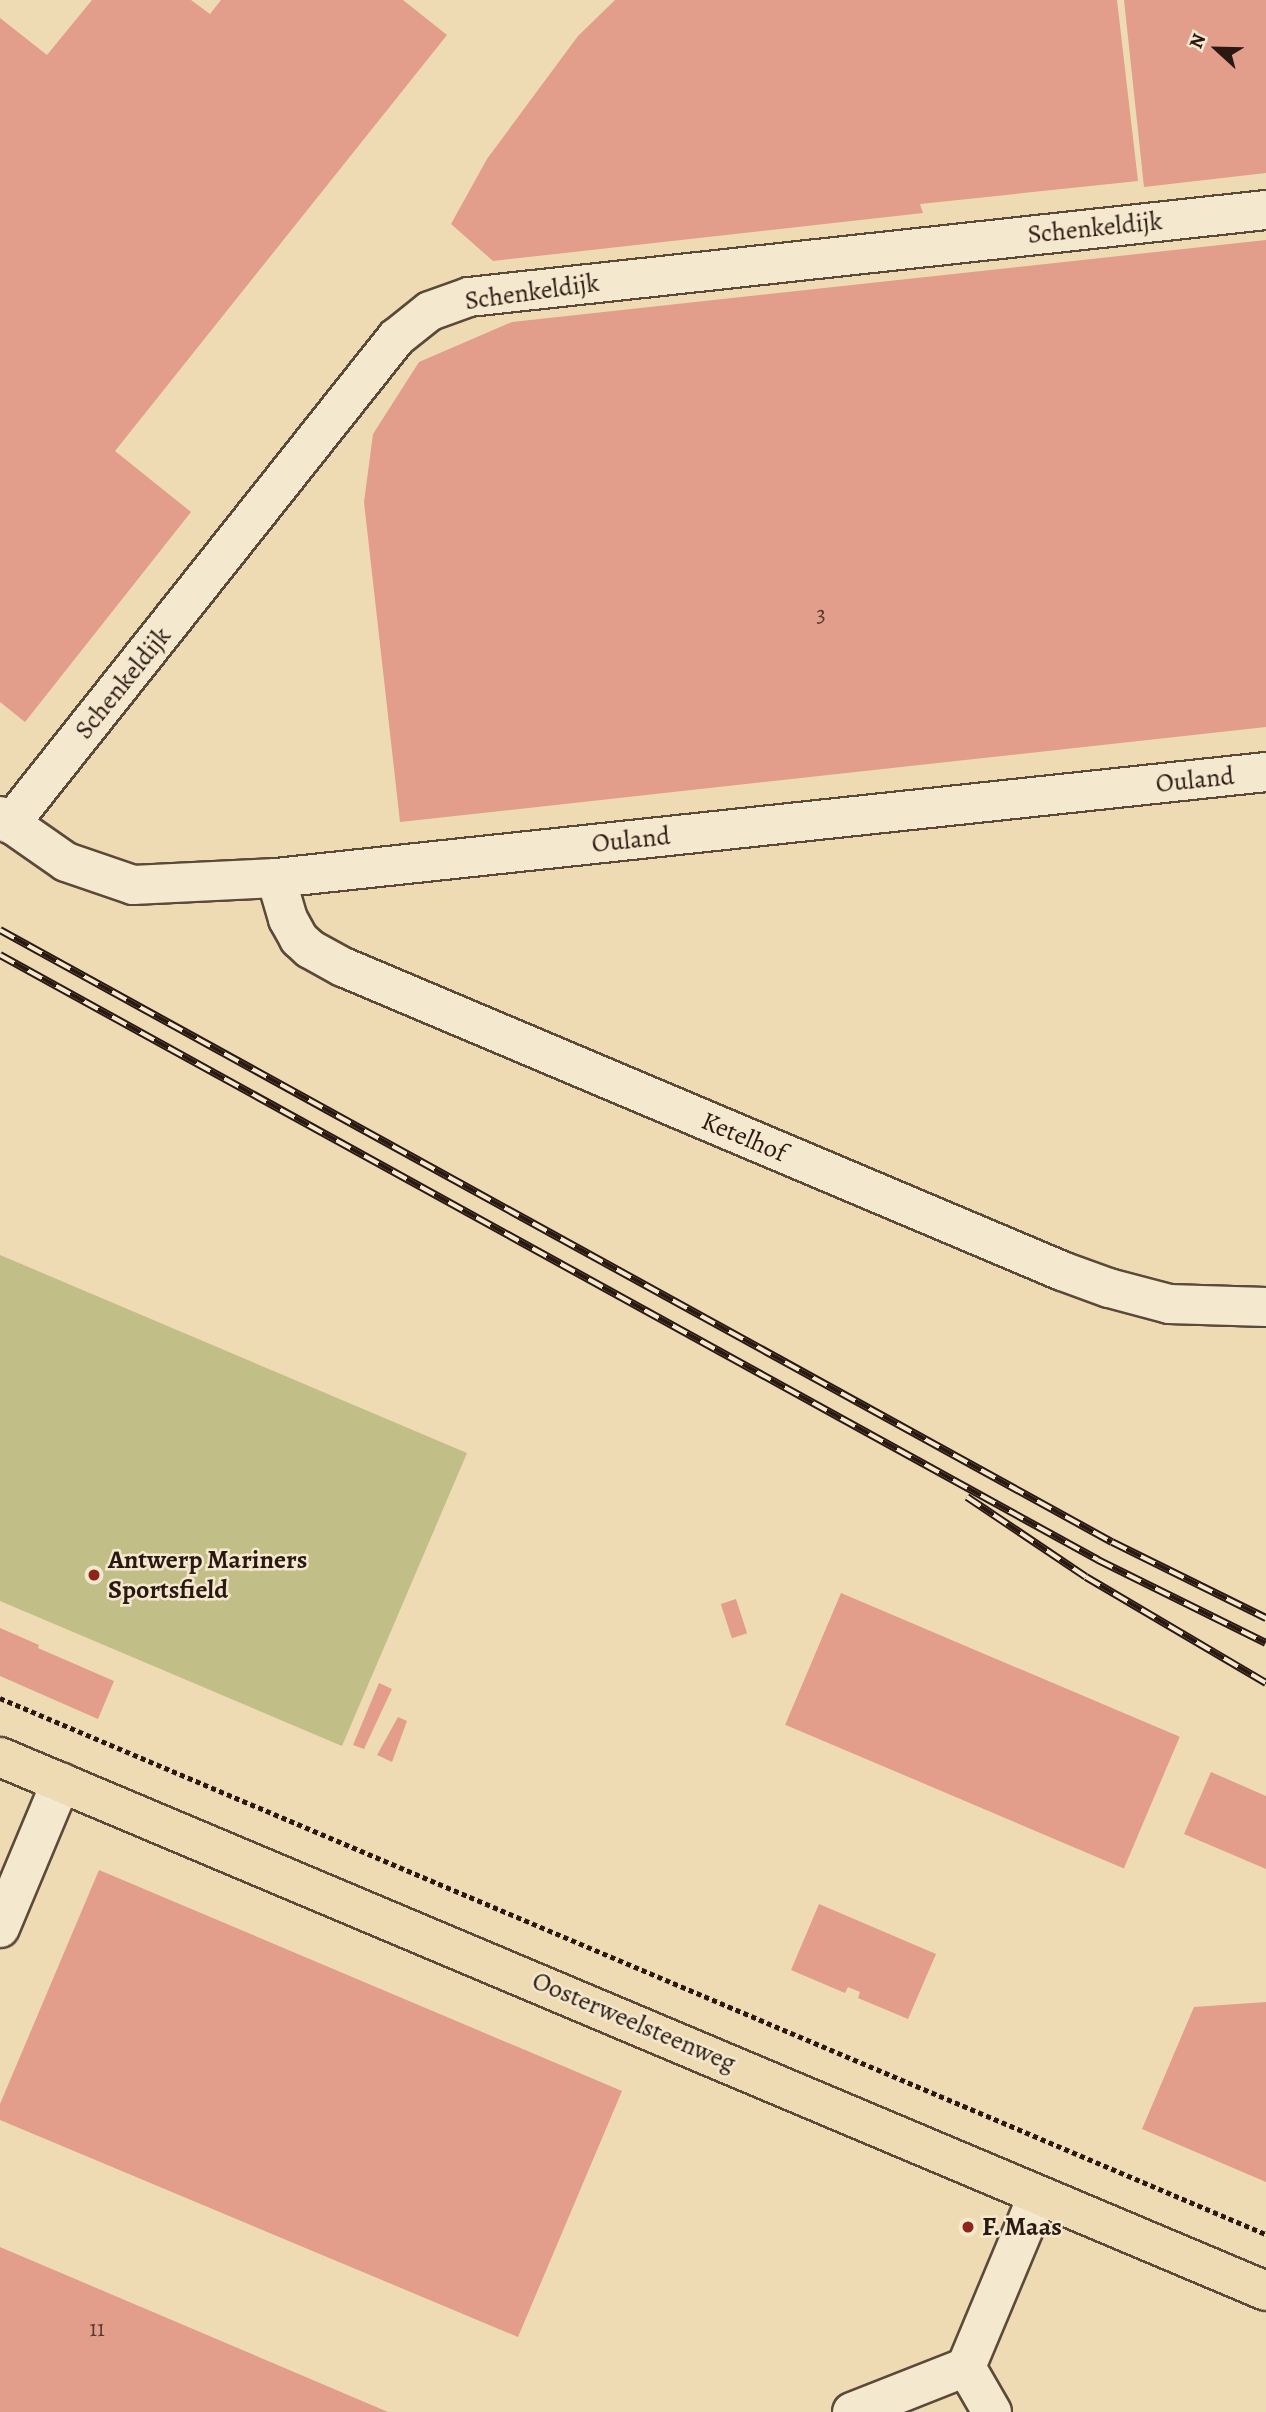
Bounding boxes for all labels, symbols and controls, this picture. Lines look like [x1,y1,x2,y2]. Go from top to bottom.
north arrow [1182,14,1252,84]
text: N [1183,30,1212,52]
street label: Schenkeldijk [1026,205,1164,251]
street label: Schenkeldijk [463,267,601,317]
house number: 3 [816,601,826,629]
street label: Schenkeldijk [68,621,178,745]
street label: Ouland [1154,760,1236,800]
street label: Ouland [590,820,672,860]
street label: Ketelhof [697,1105,791,1169]
place label: Antwerp Mariners Sportsfield [108,1544,307,1606]
marker: Antwerp Mariners Sportsfield [86,1567,102,1583]
street label: Oosterweelsteenweg [528,1965,740,2079]
place label: F. Maas [982,2211,1062,2243]
marker: F. Maas [960,2219,976,2235]
house number: 11 [89,2315,105,2343]

